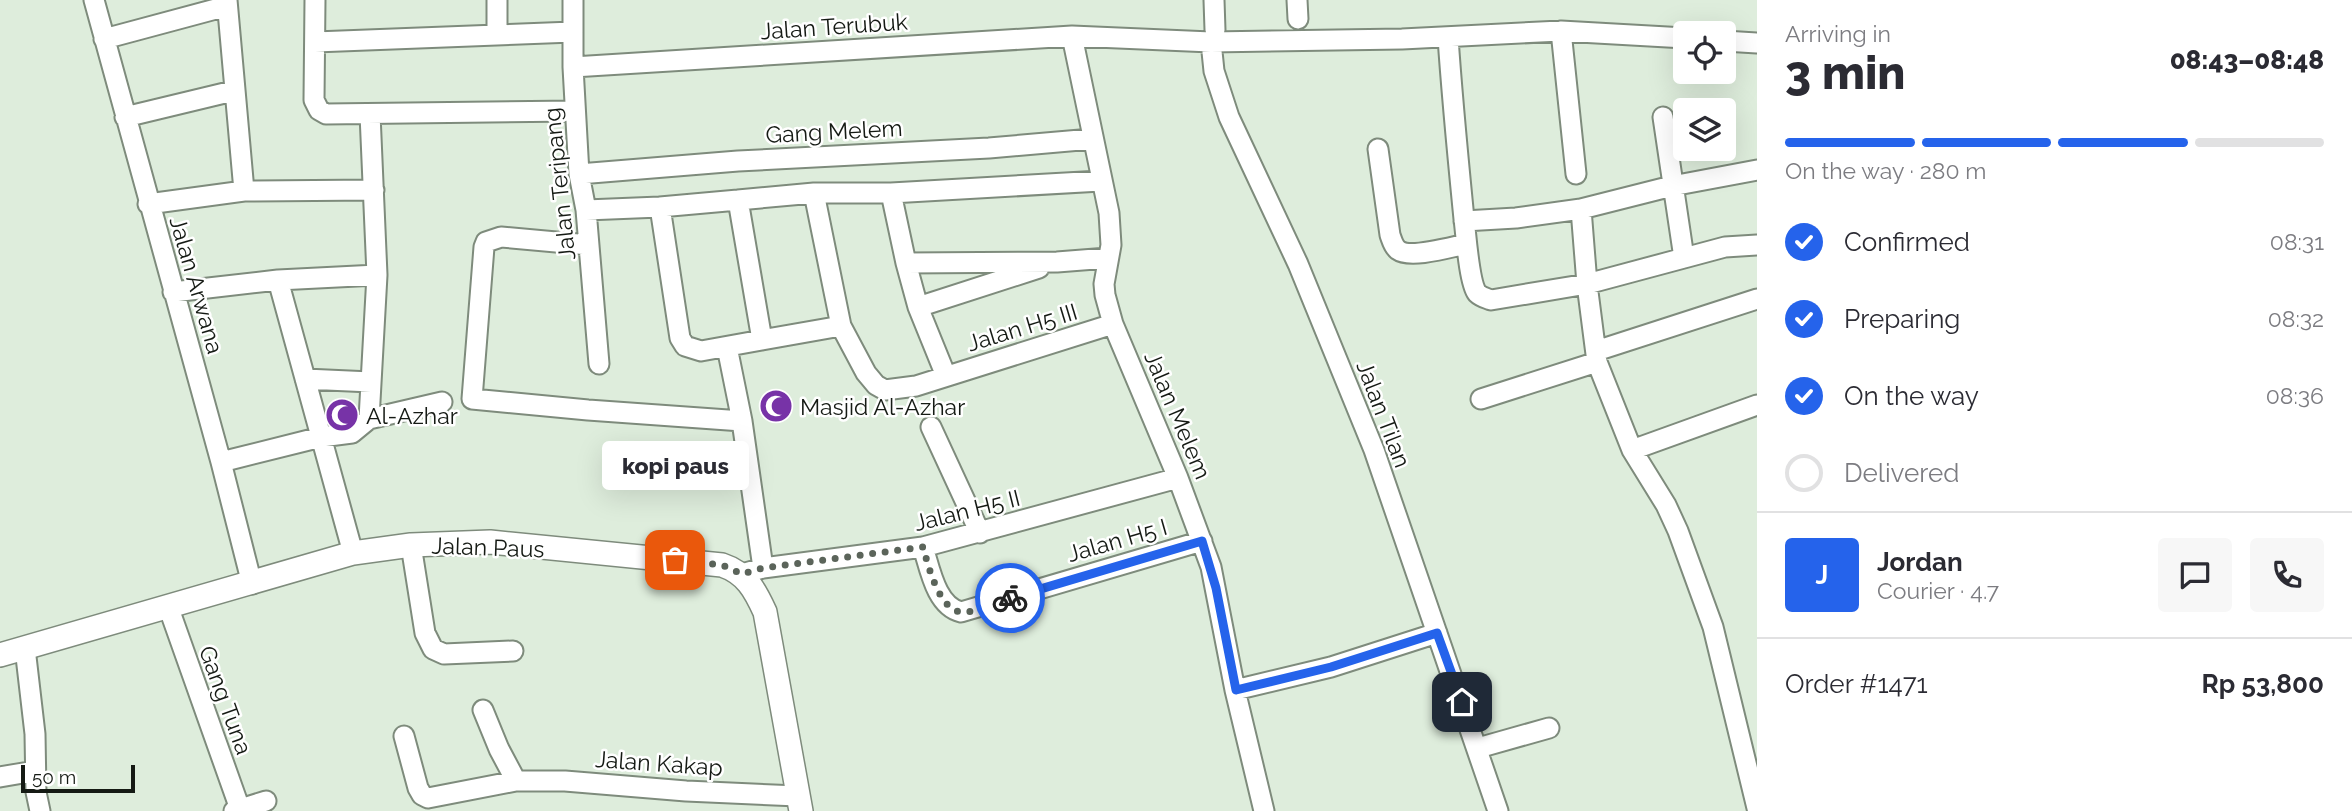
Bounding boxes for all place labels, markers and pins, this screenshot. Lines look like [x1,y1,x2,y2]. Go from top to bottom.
mosque icon: Masjid Al-Azhar [757,387,795,425]
place label: Masjid Al-Azhar [800,393,965,420]
mosque icon: Al-Azhar [323,396,361,434]
place label: Al-Azhar [366,402,458,429]
callout: kopi paus [602,441,748,490]
pin [645,530,705,590]
pin [1432,672,1492,732]

